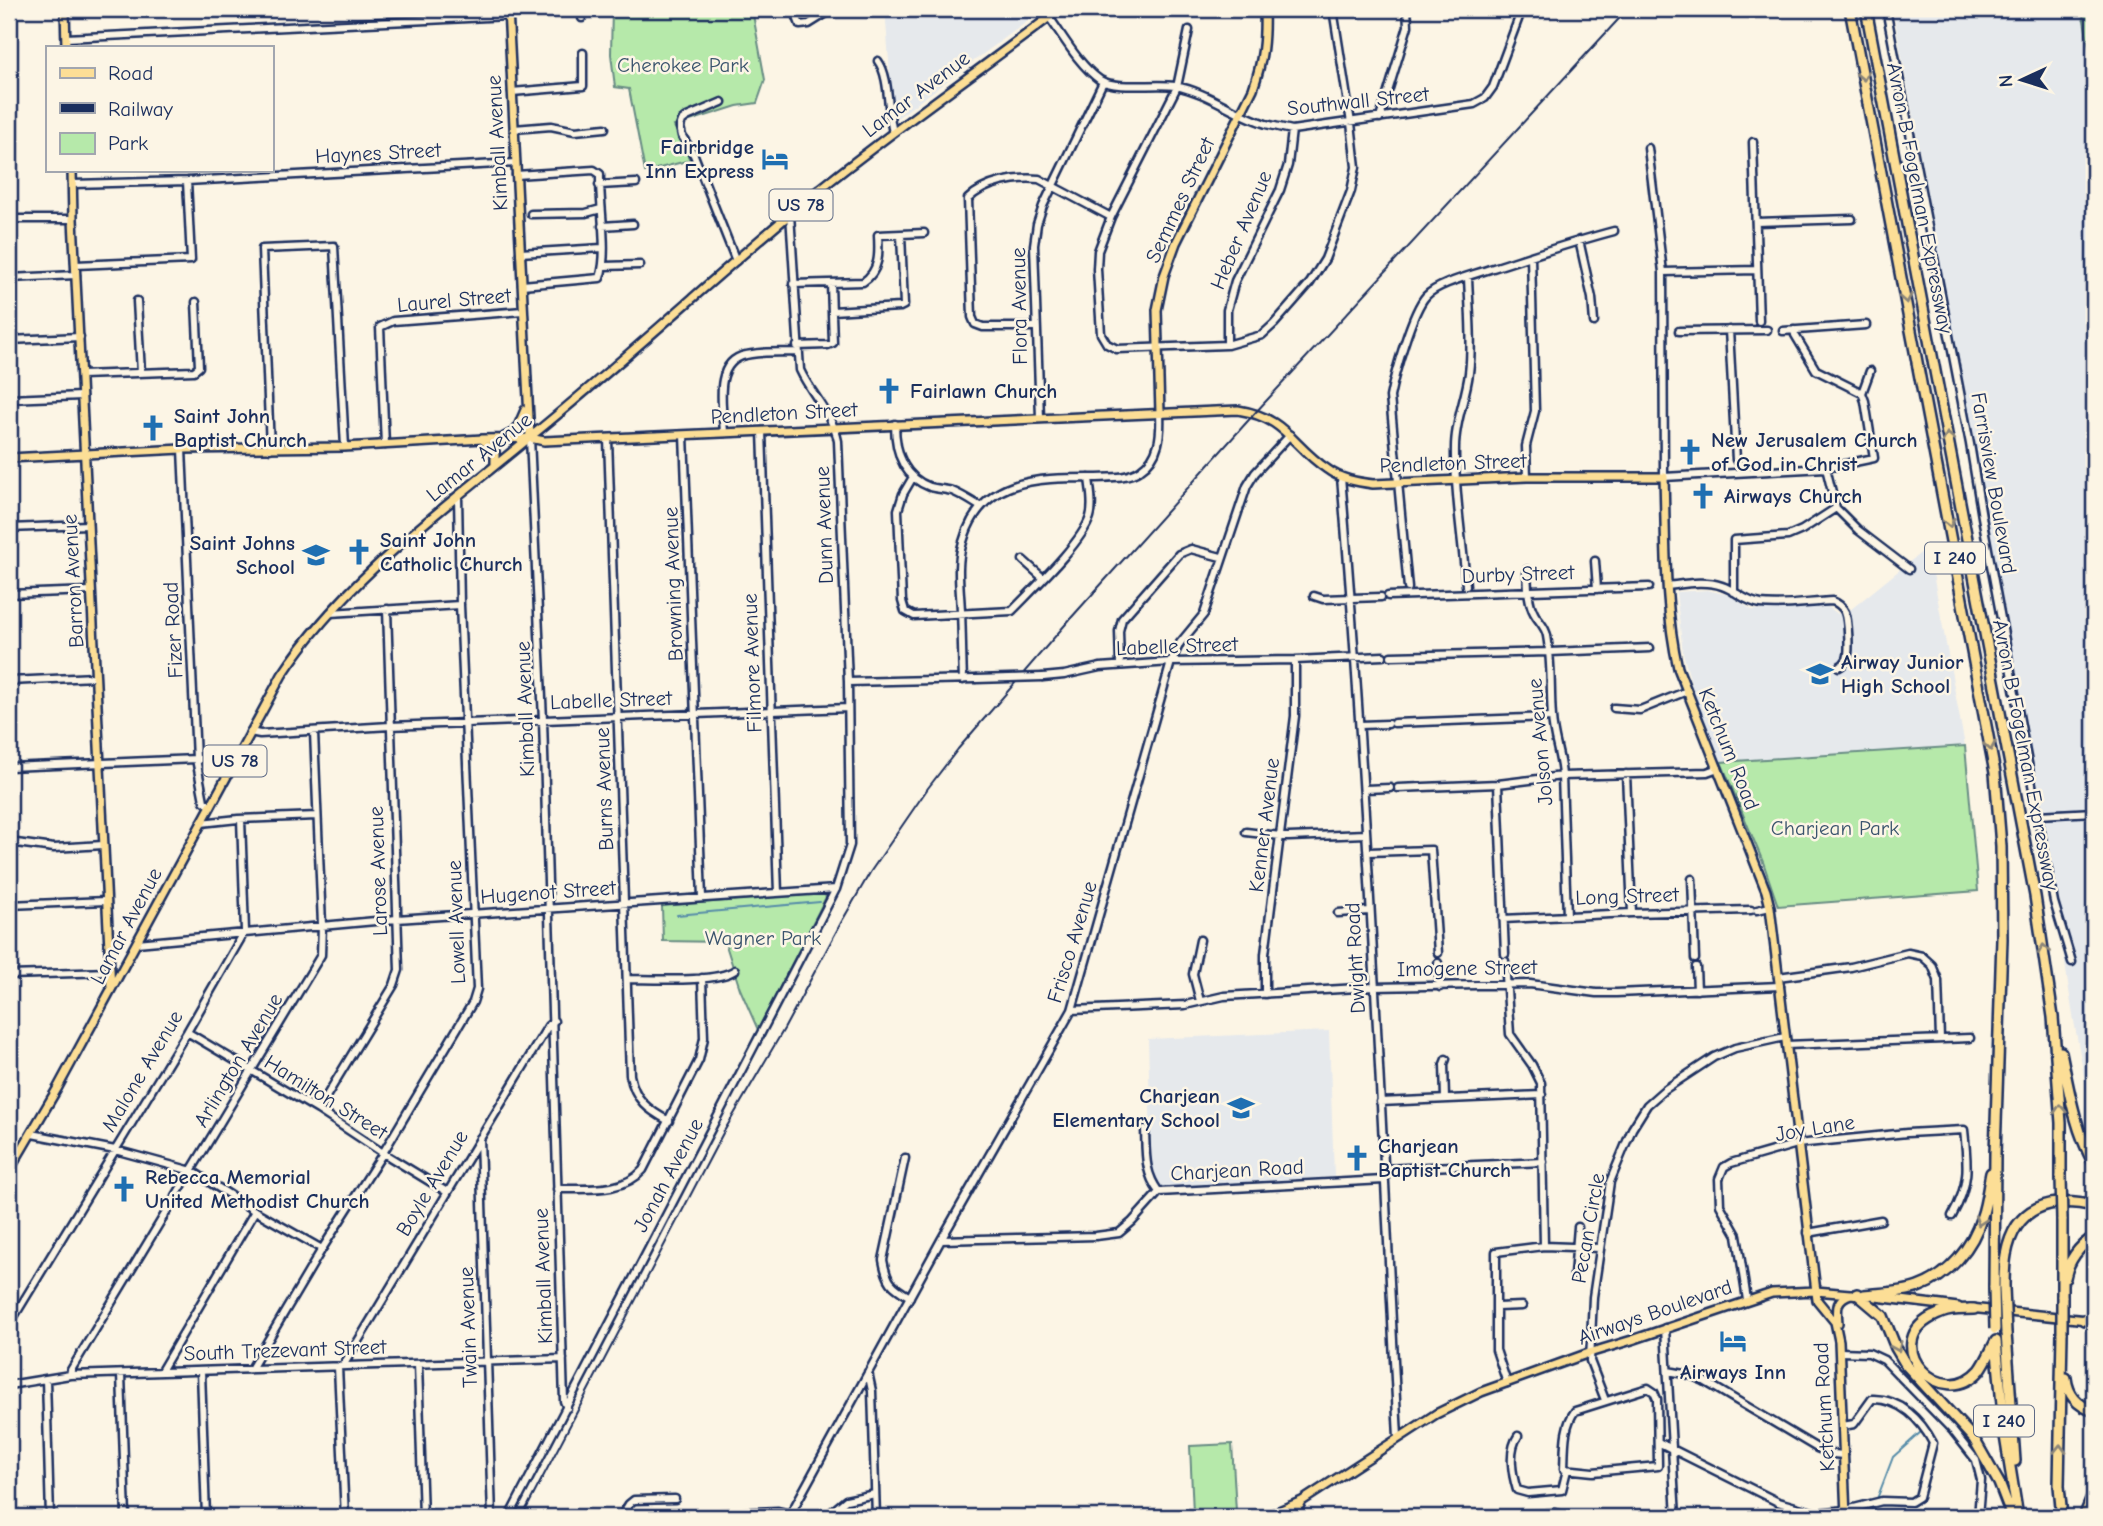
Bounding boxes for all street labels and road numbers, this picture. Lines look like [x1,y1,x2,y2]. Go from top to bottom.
street label: Lamar Avenue [857,46,975,142]
street label: Avron B Fogelman Expressway [1882,60,1958,336]
street label: Kimball Avenue [481,74,513,212]
street label: Southwall Street [1286,82,1431,120]
street label: Semmes Street [1140,133,1220,267]
street label: Haynes Street [315,138,442,168]
street label: Heber Avenue [1205,167,1277,293]
road number: US 78 [770,190,832,220]
street label: Flora Avenue [1006,247,1032,365]
street label: Laurel Street [396,283,513,317]
street label: Farrisview Boulevard [1966,391,2022,575]
street label: Pendleton Street [710,397,859,429]
street label: Lamar Avenue [422,407,536,507]
street label: Pendleton Street [1379,448,1528,478]
street label: Dunn Avenue [810,466,838,584]
street label: Browning Avenue [658,506,688,662]
street label: Barron Avenue [58,514,88,648]
road number: I 240 [1925,542,1985,573]
street label: Durby Street [1461,560,1576,588]
street label: Fizer Road [158,581,188,679]
street label: Filmore Avenue [738,593,766,733]
street label: Avron B Fogelman Expressway [1988,617,2064,893]
street label: Labelle Street [1116,632,1239,660]
street label: Kimball Avenue [511,641,539,777]
street label: Jolson Avenue [1522,677,1558,807]
street label: Ketchum Road [1694,684,1764,814]
street label: Labelle Street [550,686,673,714]
street label: Burns Avenue [590,727,618,851]
road number: US 78 [204,746,266,776]
street label: Kenner Avenue [1244,756,1284,894]
street label: Larose Avenue [364,806,392,936]
street label: Lowell Avenue [442,860,470,984]
street label: Lamar Avenue [85,864,167,988]
street label: Hugenot Street [479,875,618,909]
street label: Frisco Avenue [1042,878,1102,1006]
street label: Long Street [1575,882,1680,910]
street label: Dwight Road [1340,902,1370,1014]
street label: Imogene Street [1397,955,1538,981]
street label: Arlington Avenue [189,989,287,1131]
street label: Malone Avenue [96,1006,188,1136]
street label: Hamilton Street [260,1050,393,1145]
street label: Joy Lane [1774,1110,1856,1146]
street label: Jonah Avenue [628,1114,708,1236]
street label: Boyle Avenue [391,1126,473,1240]
street label: Charjean Road [1170,1155,1304,1185]
street label: Pecan Circle [1566,1171,1610,1285]
street label: Kimball Avenue [529,1208,557,1344]
street label: Twain Avenue [454,1266,482,1388]
street label: Airways Boulevard [1575,1274,1735,1350]
street label: South Trezevant Street [183,1334,388,1366]
street label: Ketchum Road [1809,1342,1839,1472]
road number: I 240 [1974,1406,2034,1436]

